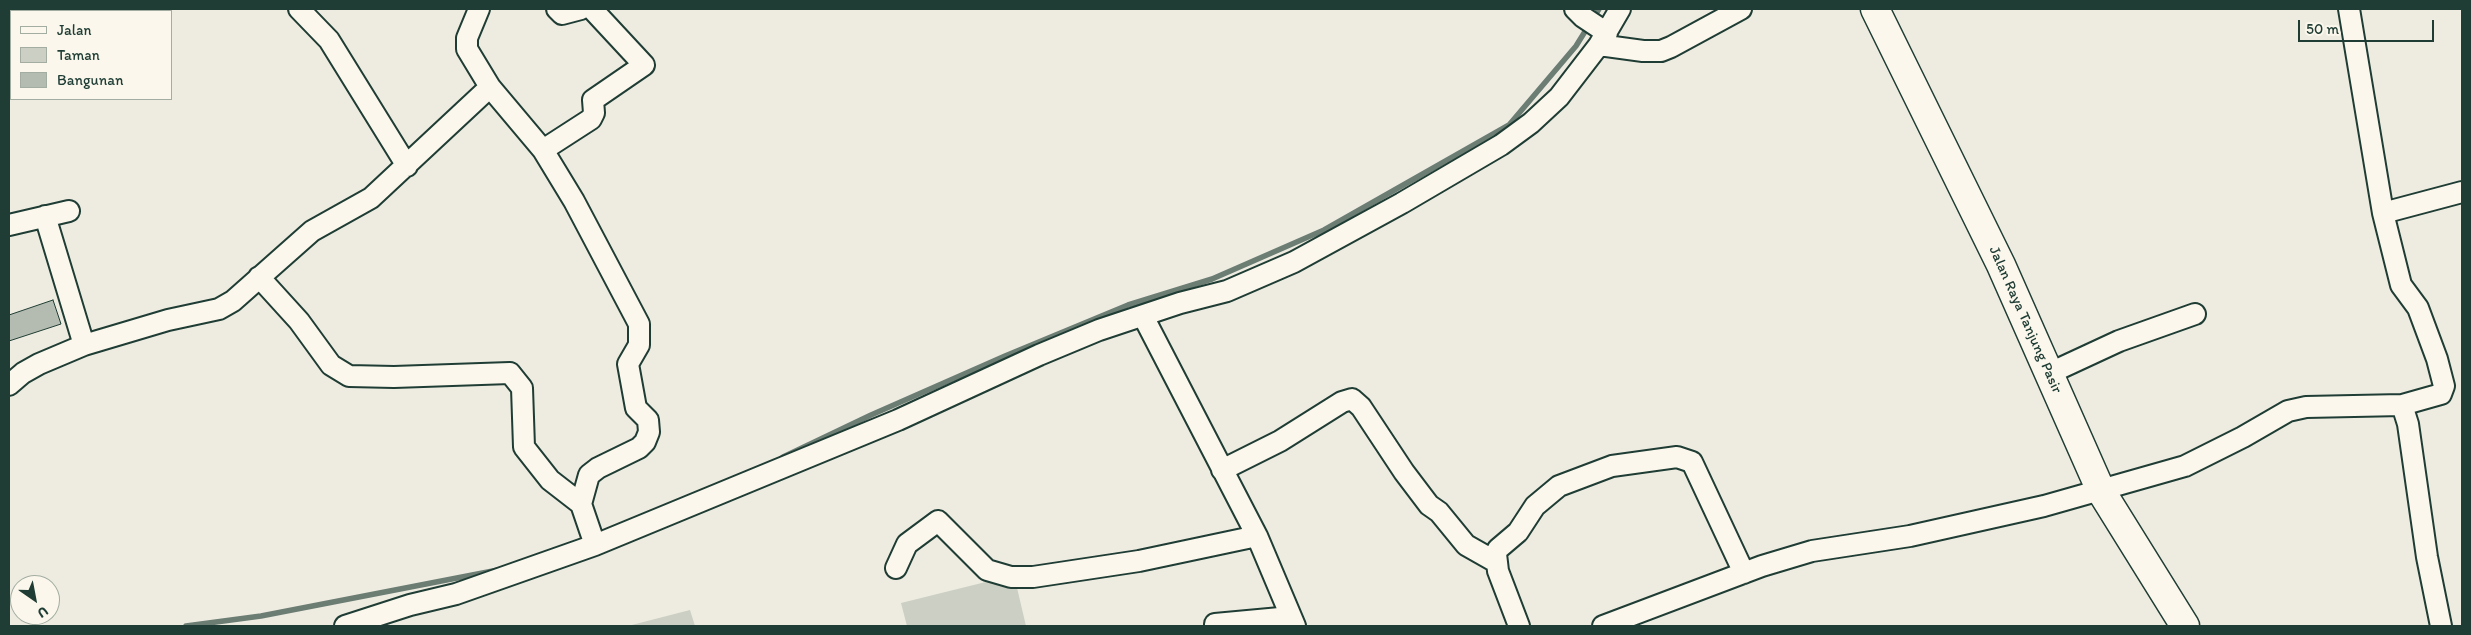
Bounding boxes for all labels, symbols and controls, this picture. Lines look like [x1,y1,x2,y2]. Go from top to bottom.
legend [10,10,172,100]
scale bar [2301,10,2437,42]
text: 50 m [2306,20,2339,38]
text: Jalan [57,21,91,39]
text: Taman [57,46,100,64]
text: Bangunan [57,71,124,89]
street label: Jalan Raya Tanjung Pasir [1984,244,2066,396]
north arrow [10,575,60,625]
text: U [34,602,51,622]

